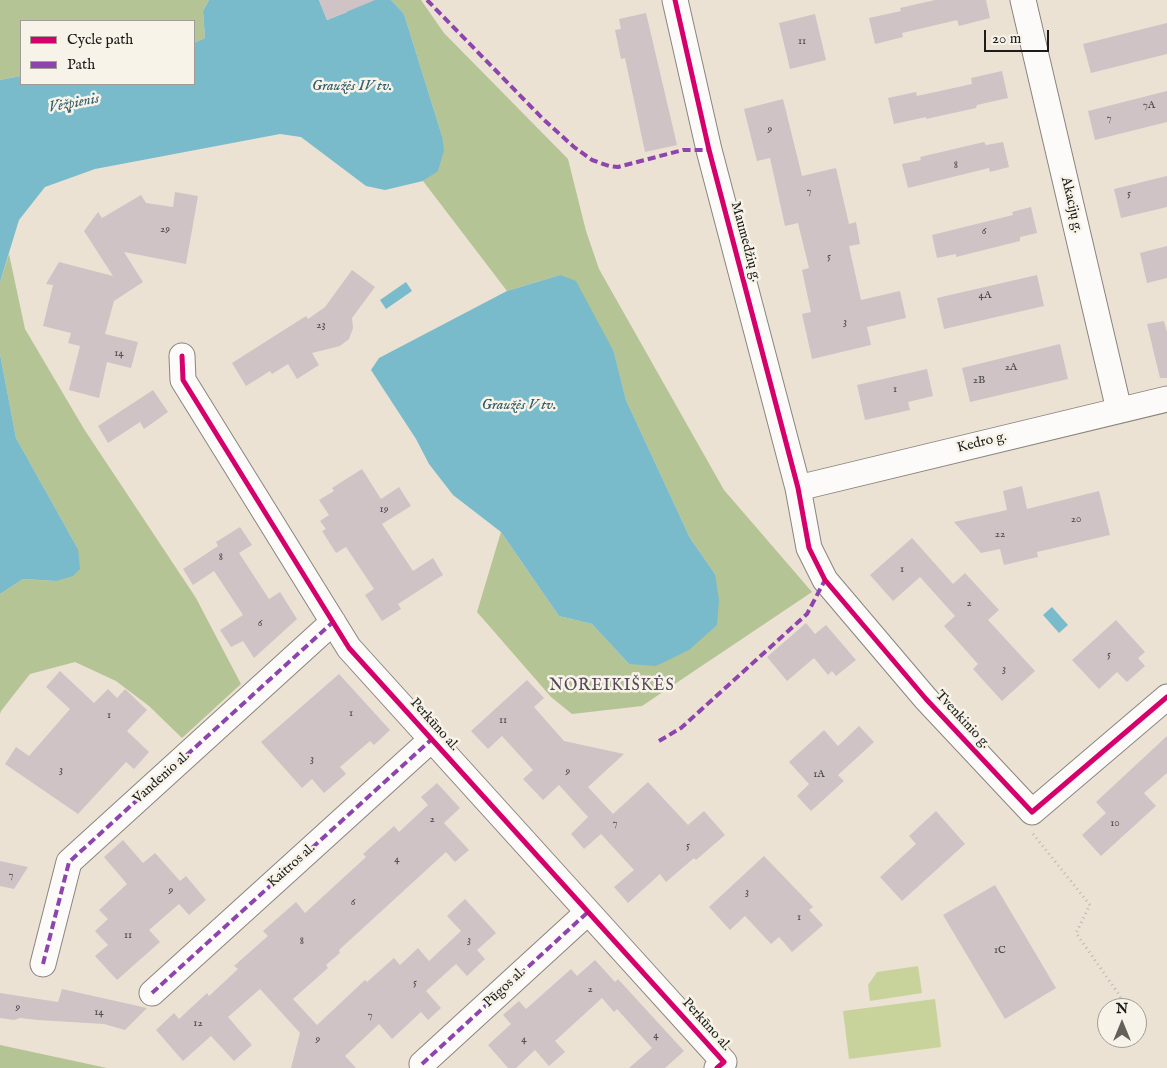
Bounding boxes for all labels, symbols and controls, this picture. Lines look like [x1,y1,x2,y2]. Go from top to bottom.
legend [20,20,195,85]
scale bar [987,20,1052,52]
text: 20 m [992,29,1021,48]
text: Cycle path [67,30,133,49]
house number: 11 [798,35,806,49]
text: Path [67,55,95,74]
water label: Graužės IV tv. [312,78,392,96]
water label: Vėžpienis [47,90,101,118]
house number: 7A [1143,99,1155,113]
house number: 7 [1106,112,1112,126]
house number: 9 [768,123,772,137]
house number: 8 [954,159,958,173]
street label: Akacijų g. [1056,175,1086,235]
house number: 7 [806,185,812,199]
house number: 5 [1127,187,1131,201]
street label: Maumedžių g. [726,200,764,284]
house number: 29 [160,223,170,237]
house number: 6 [982,225,986,239]
house number: 5 [827,250,831,264]
house number: 4A [979,289,991,303]
house number: 3 [843,316,847,330]
house number: 23 [316,319,326,333]
house number: 14 [114,347,124,361]
house number: 2A [1005,361,1017,375]
house number: 2B [973,374,985,388]
house number: 1 [893,383,897,397]
water label: Graužės V tv. [481,397,557,415]
street label: Kedro g. [956,429,1008,457]
house number: 19 [380,503,388,517]
house number: 20 [1071,513,1081,527]
house number: 22 [995,528,1005,542]
house number: 8 [219,551,223,565]
house number: 1 [900,563,904,577]
house number: 2 [966,597,972,611]
house number: 6 [258,617,262,631]
house number: 5 [1107,648,1111,662]
house number: 3 [1002,663,1006,677]
district label: NOREIKIŠKĖS [548,677,676,697]
street label: Tvenkinio g. [931,687,993,753]
street label: Perkūno al. [406,695,462,755]
house number: 1 [349,707,353,721]
house number: 1 [107,709,111,723]
house number: 11 [499,714,507,728]
street label: Vandenio al. [130,748,194,808]
house number: 3 [310,753,314,767]
house number: 3 [59,764,63,778]
house number: 9 [566,765,570,779]
house number: 1A [813,768,825,782]
house number: 2 [429,813,435,827]
house number: 7 [612,817,618,831]
house number: 10 [1110,817,1120,831]
house number: 5 [686,839,690,853]
street label: Kaitros al. [265,840,319,892]
house number: 4 [394,853,400,867]
house number: 7 [8,869,14,883]
house number: 9 [169,884,173,898]
house number: 3 [745,886,749,900]
house number: 6 [351,896,355,910]
house number: 1 [797,911,801,925]
house number: 11 [124,929,132,943]
house number: 3 [467,934,471,948]
house number: 8 [300,935,304,949]
house number: 1C [994,944,1006,958]
street label: Pūgos al. [481,964,529,1012]
house number: 5 [413,976,417,990]
house number: 2 [587,983,593,997]
street label: Perkūno al. [678,995,734,1055]
north arrow [1097,998,1147,1048]
text: N [1116,1000,1128,1018]
house number: 9 [16,1001,20,1015]
house number: 14 [94,1006,104,1020]
house number: 7 [367,1009,373,1023]
house number: 12 [193,1017,203,1031]
house number: 4 [653,1029,659,1043]
house number: 9 [316,1033,320,1047]
house number: 4 [521,1033,527,1047]

